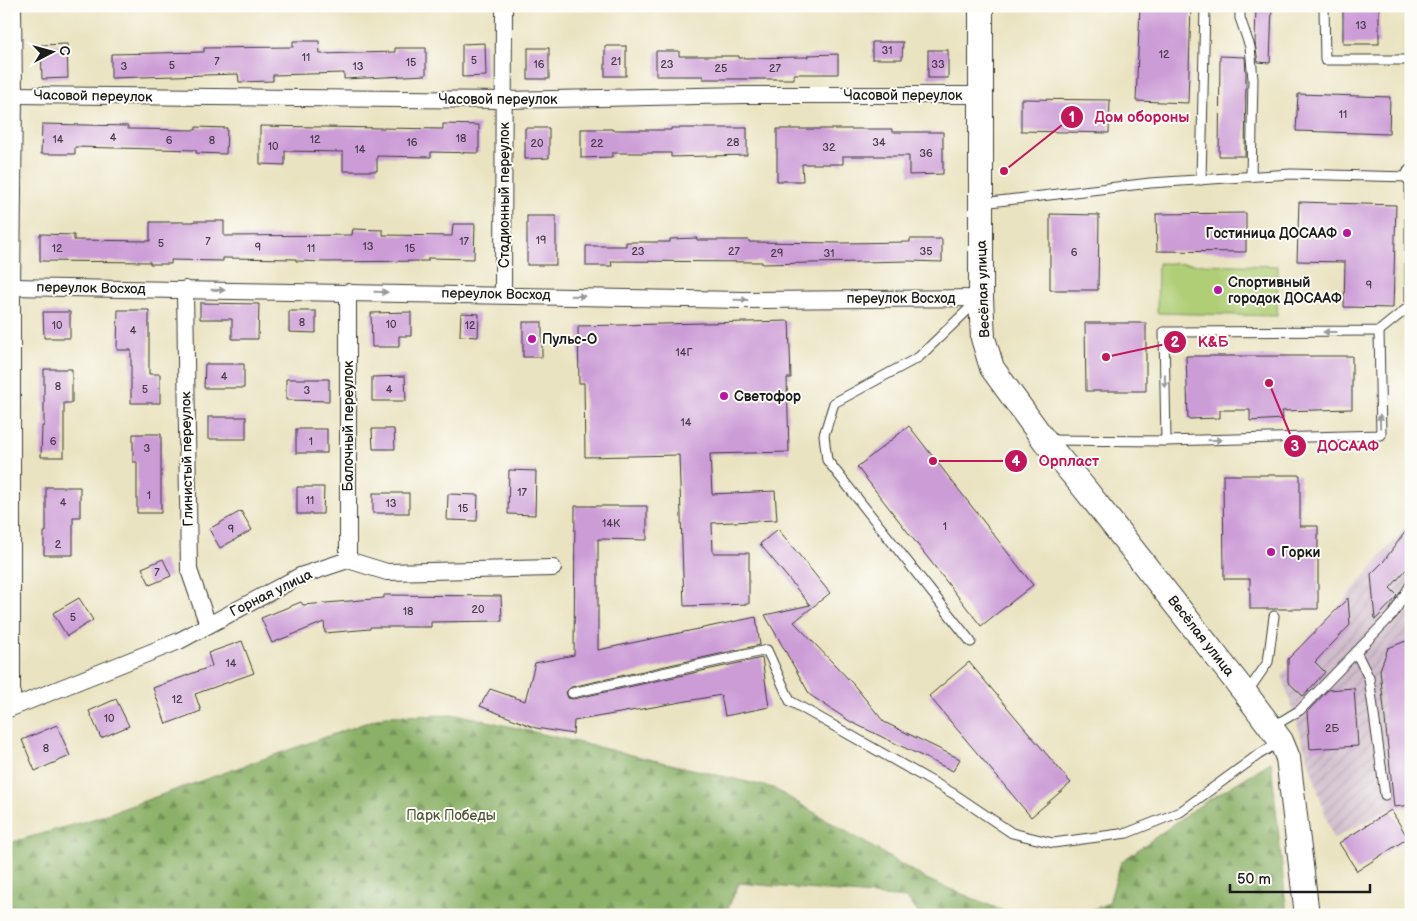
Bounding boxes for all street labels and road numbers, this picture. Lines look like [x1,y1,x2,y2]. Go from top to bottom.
street label: Часовой переулок [33,86,153,106]
street label: Часовой переулок [844,87,963,104]
street label: Часовой переулок [439,91,558,108]
street label: Стадионный переулок [496,121,513,268]
street label: Весёлая улица [973,239,993,338]
street label: переулок Восход [36,279,146,297]
street label: переулок Восход [441,285,551,303]
street label: переулок Восход [846,290,956,307]
street label: Балочный переулок [340,360,357,492]
street label: Глинистый переулок [177,391,197,527]
street label: Горная улица [227,565,316,620]
street label: Весёлая улица [1164,592,1238,680]

